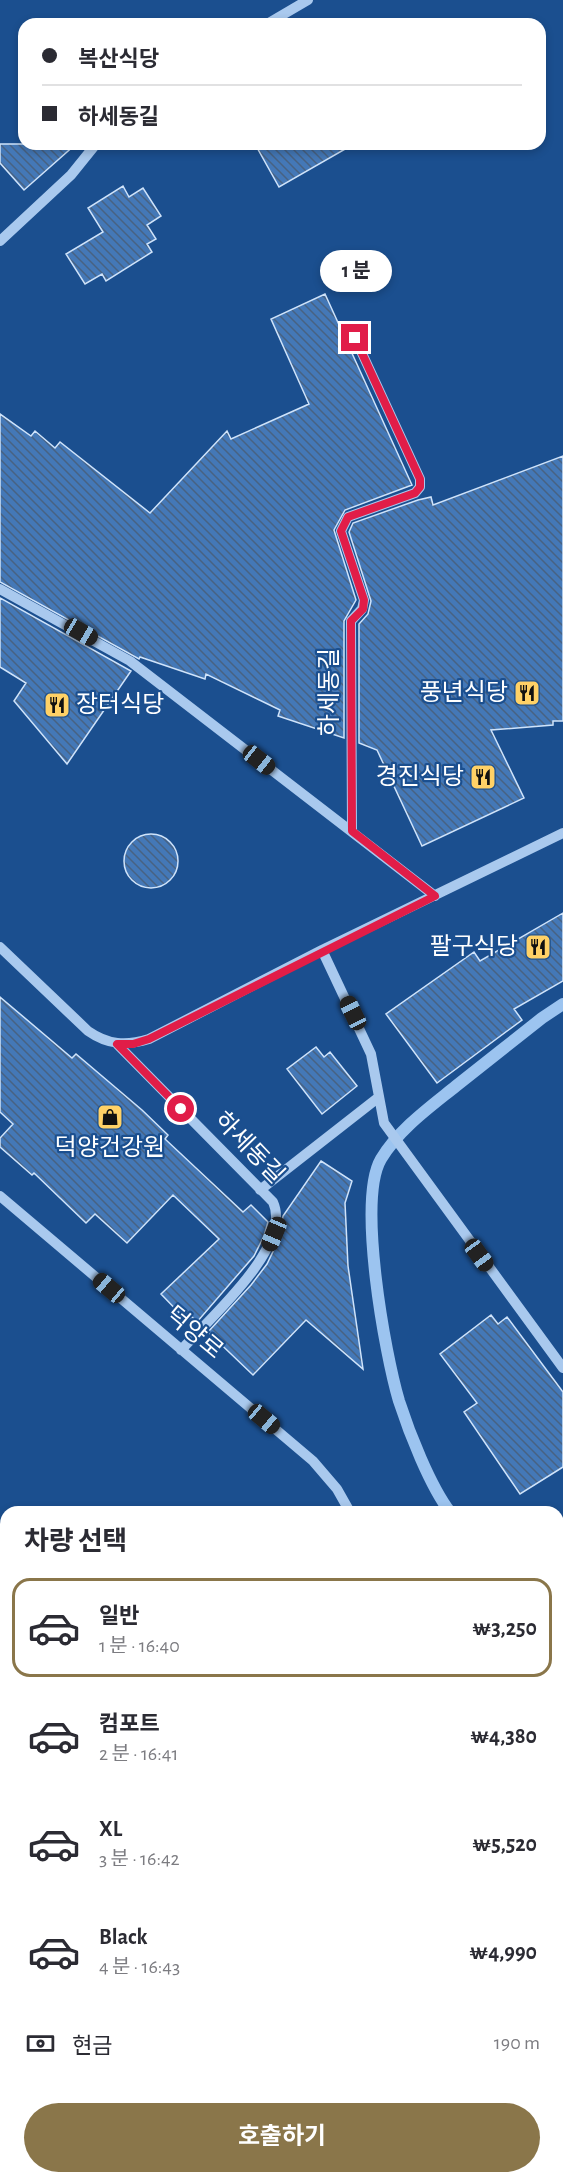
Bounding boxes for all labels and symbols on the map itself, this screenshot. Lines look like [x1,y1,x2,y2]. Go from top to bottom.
callout: 1 분 [319,251,391,293]
route end [341,324,368,351]
car [61,615,101,649]
street label: 하세동길 [317,648,342,736]
restaurant icon: 풍년식당 [512,678,542,708]
place label: 풍년식당 [420,680,508,705]
restaurant icon: 장터식당 [42,690,72,720]
place label: 장터식당 [76,691,164,717]
car [239,742,279,778]
restaurant icon: 경진식당 [468,762,498,792]
place label: 경진식당 [376,764,464,789]
restaurant icon: 팔구식당 [523,932,553,962]
place label: 팔구식당 [430,934,518,959]
car [337,993,369,1033]
route start [167,1095,194,1122]
shop icon: 덕양건강원 [95,1102,125,1132]
street label: 하세동길 [210,1107,289,1188]
place label: 덕양건강원 [55,1135,165,1160]
car [259,1214,289,1254]
car [461,1235,497,1275]
car [89,1270,129,1306]
street label: 덕양로 [161,1302,228,1363]
car [244,1401,284,1437]

